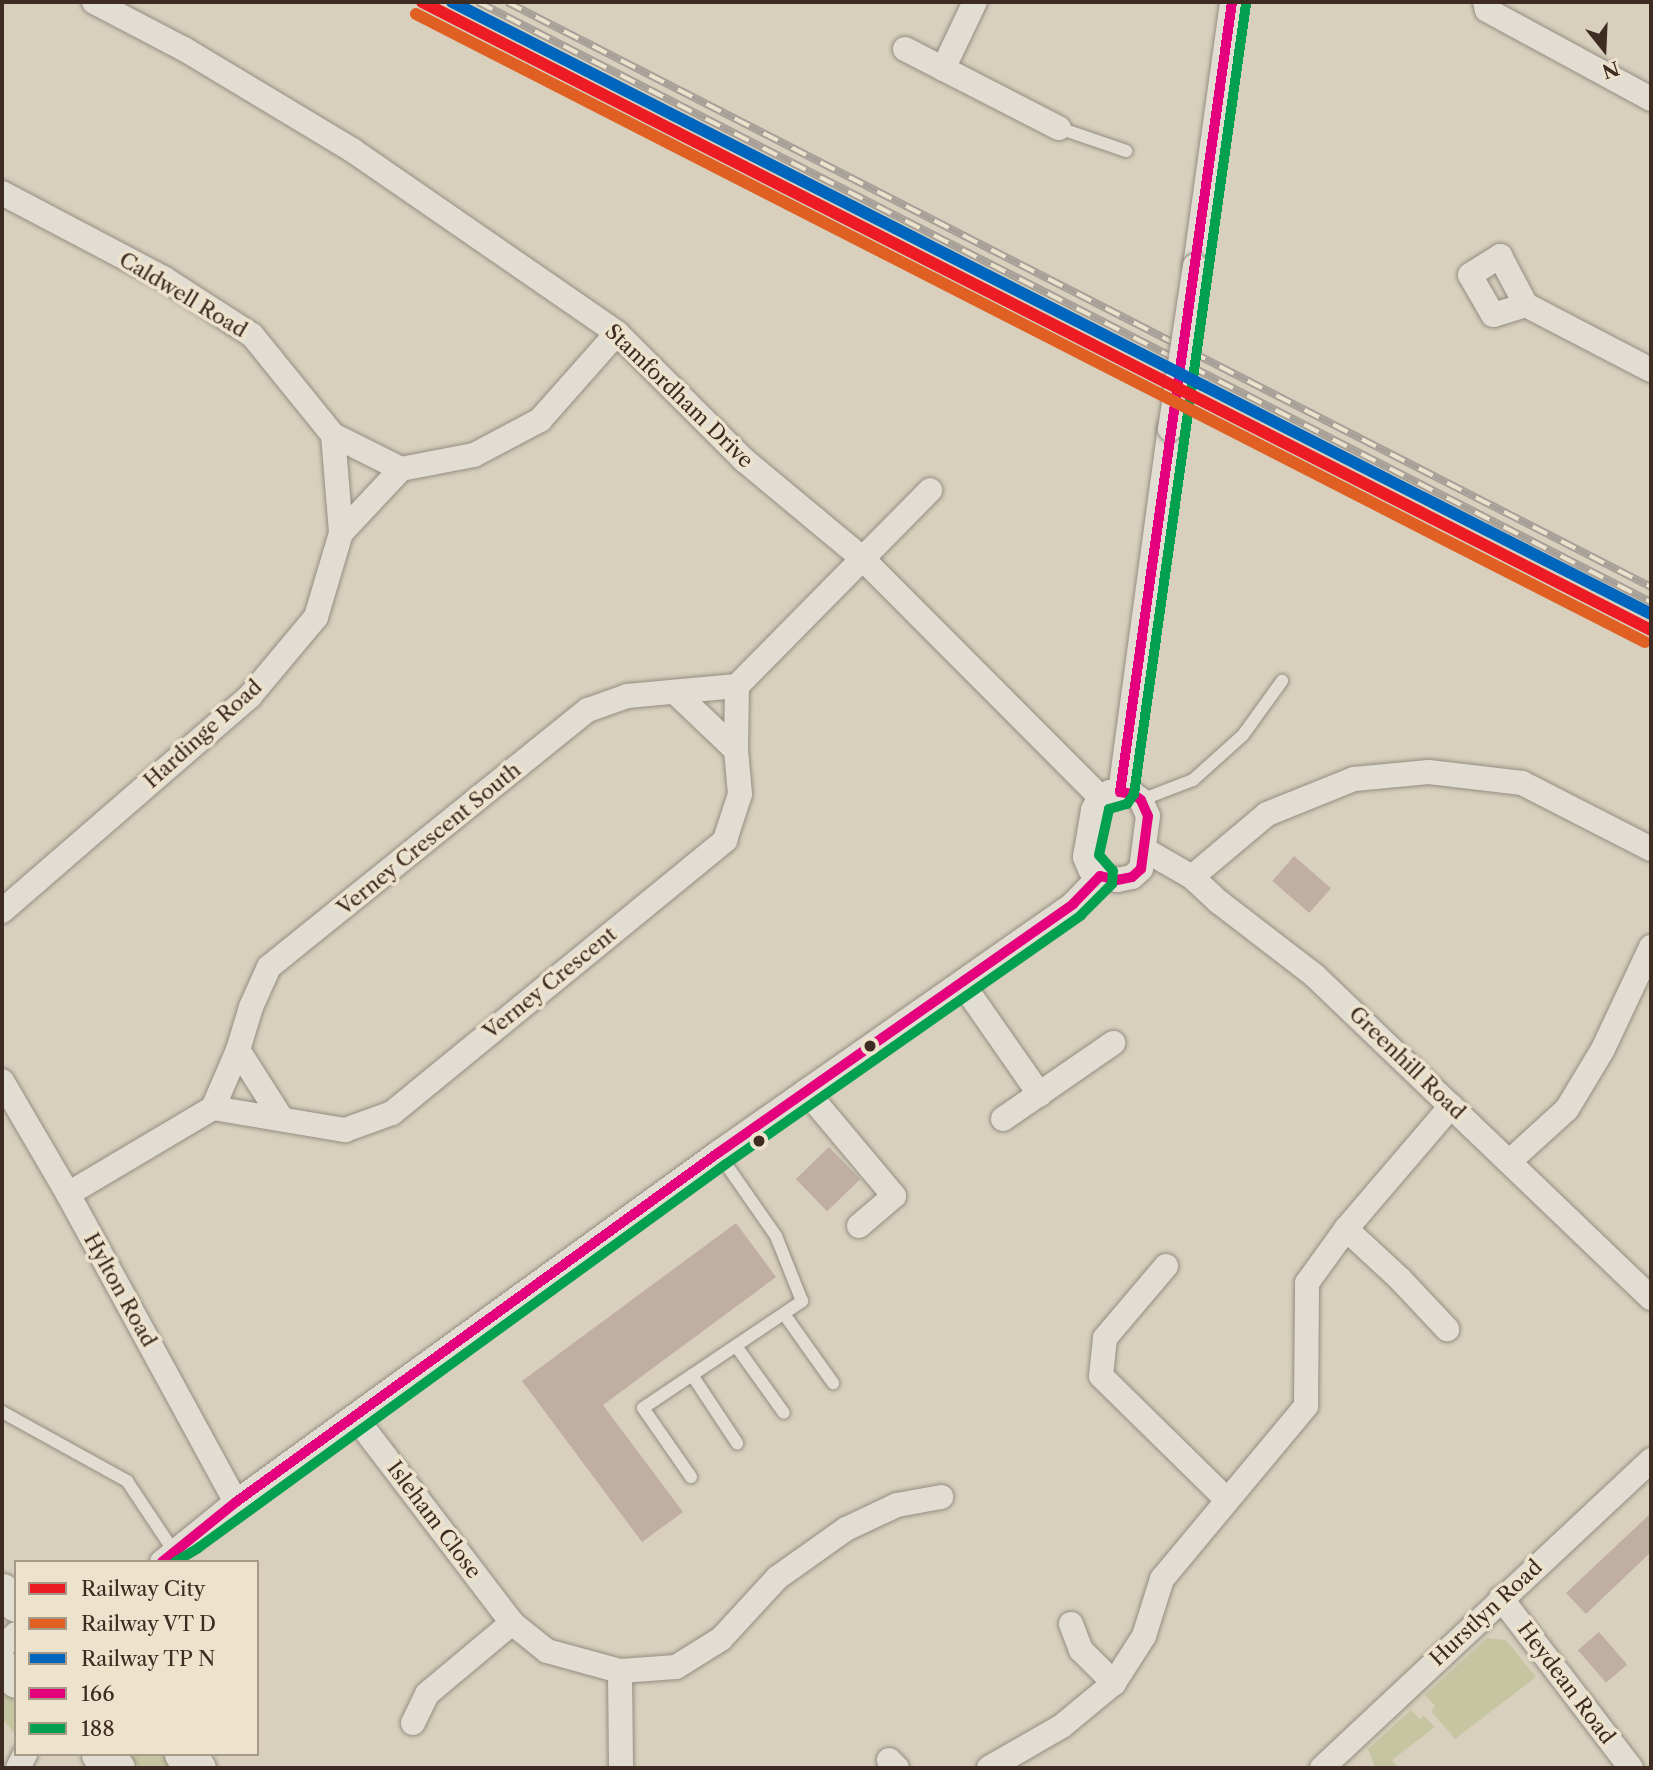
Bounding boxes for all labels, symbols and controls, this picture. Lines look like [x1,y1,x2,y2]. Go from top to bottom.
north arrow [1569,14,1639,84]
text: N [1599,56,1622,83]
street label: Caldwell Road [115,247,251,343]
street label: Stamfordham Drive [600,319,758,473]
street label: Hardinge Road [139,674,267,794]
street label: Verney Crescent South [332,757,526,921]
street label: Verney Crescent [478,921,622,1045]
street label: Greenhill Road [1344,1001,1470,1125]
unlabelled marker [863,1039,877,1053]
unlabelled marker [752,1134,766,1148]
street label: Hylton Road [78,1229,162,1351]
street label: Isleham Close [382,1456,486,1584]
street label: Hurstlyn Road [1425,1555,1547,1671]
legend [14,1560,259,1756]
text: Railway City [81,1576,206,1601]
text: Railway VT D [81,1611,216,1636]
street label: Heydean Road [1512,1617,1620,1749]
text: Railway TP N [81,1646,215,1671]
text: 166 [81,1681,114,1706]
text: 188 [81,1716,115,1741]

